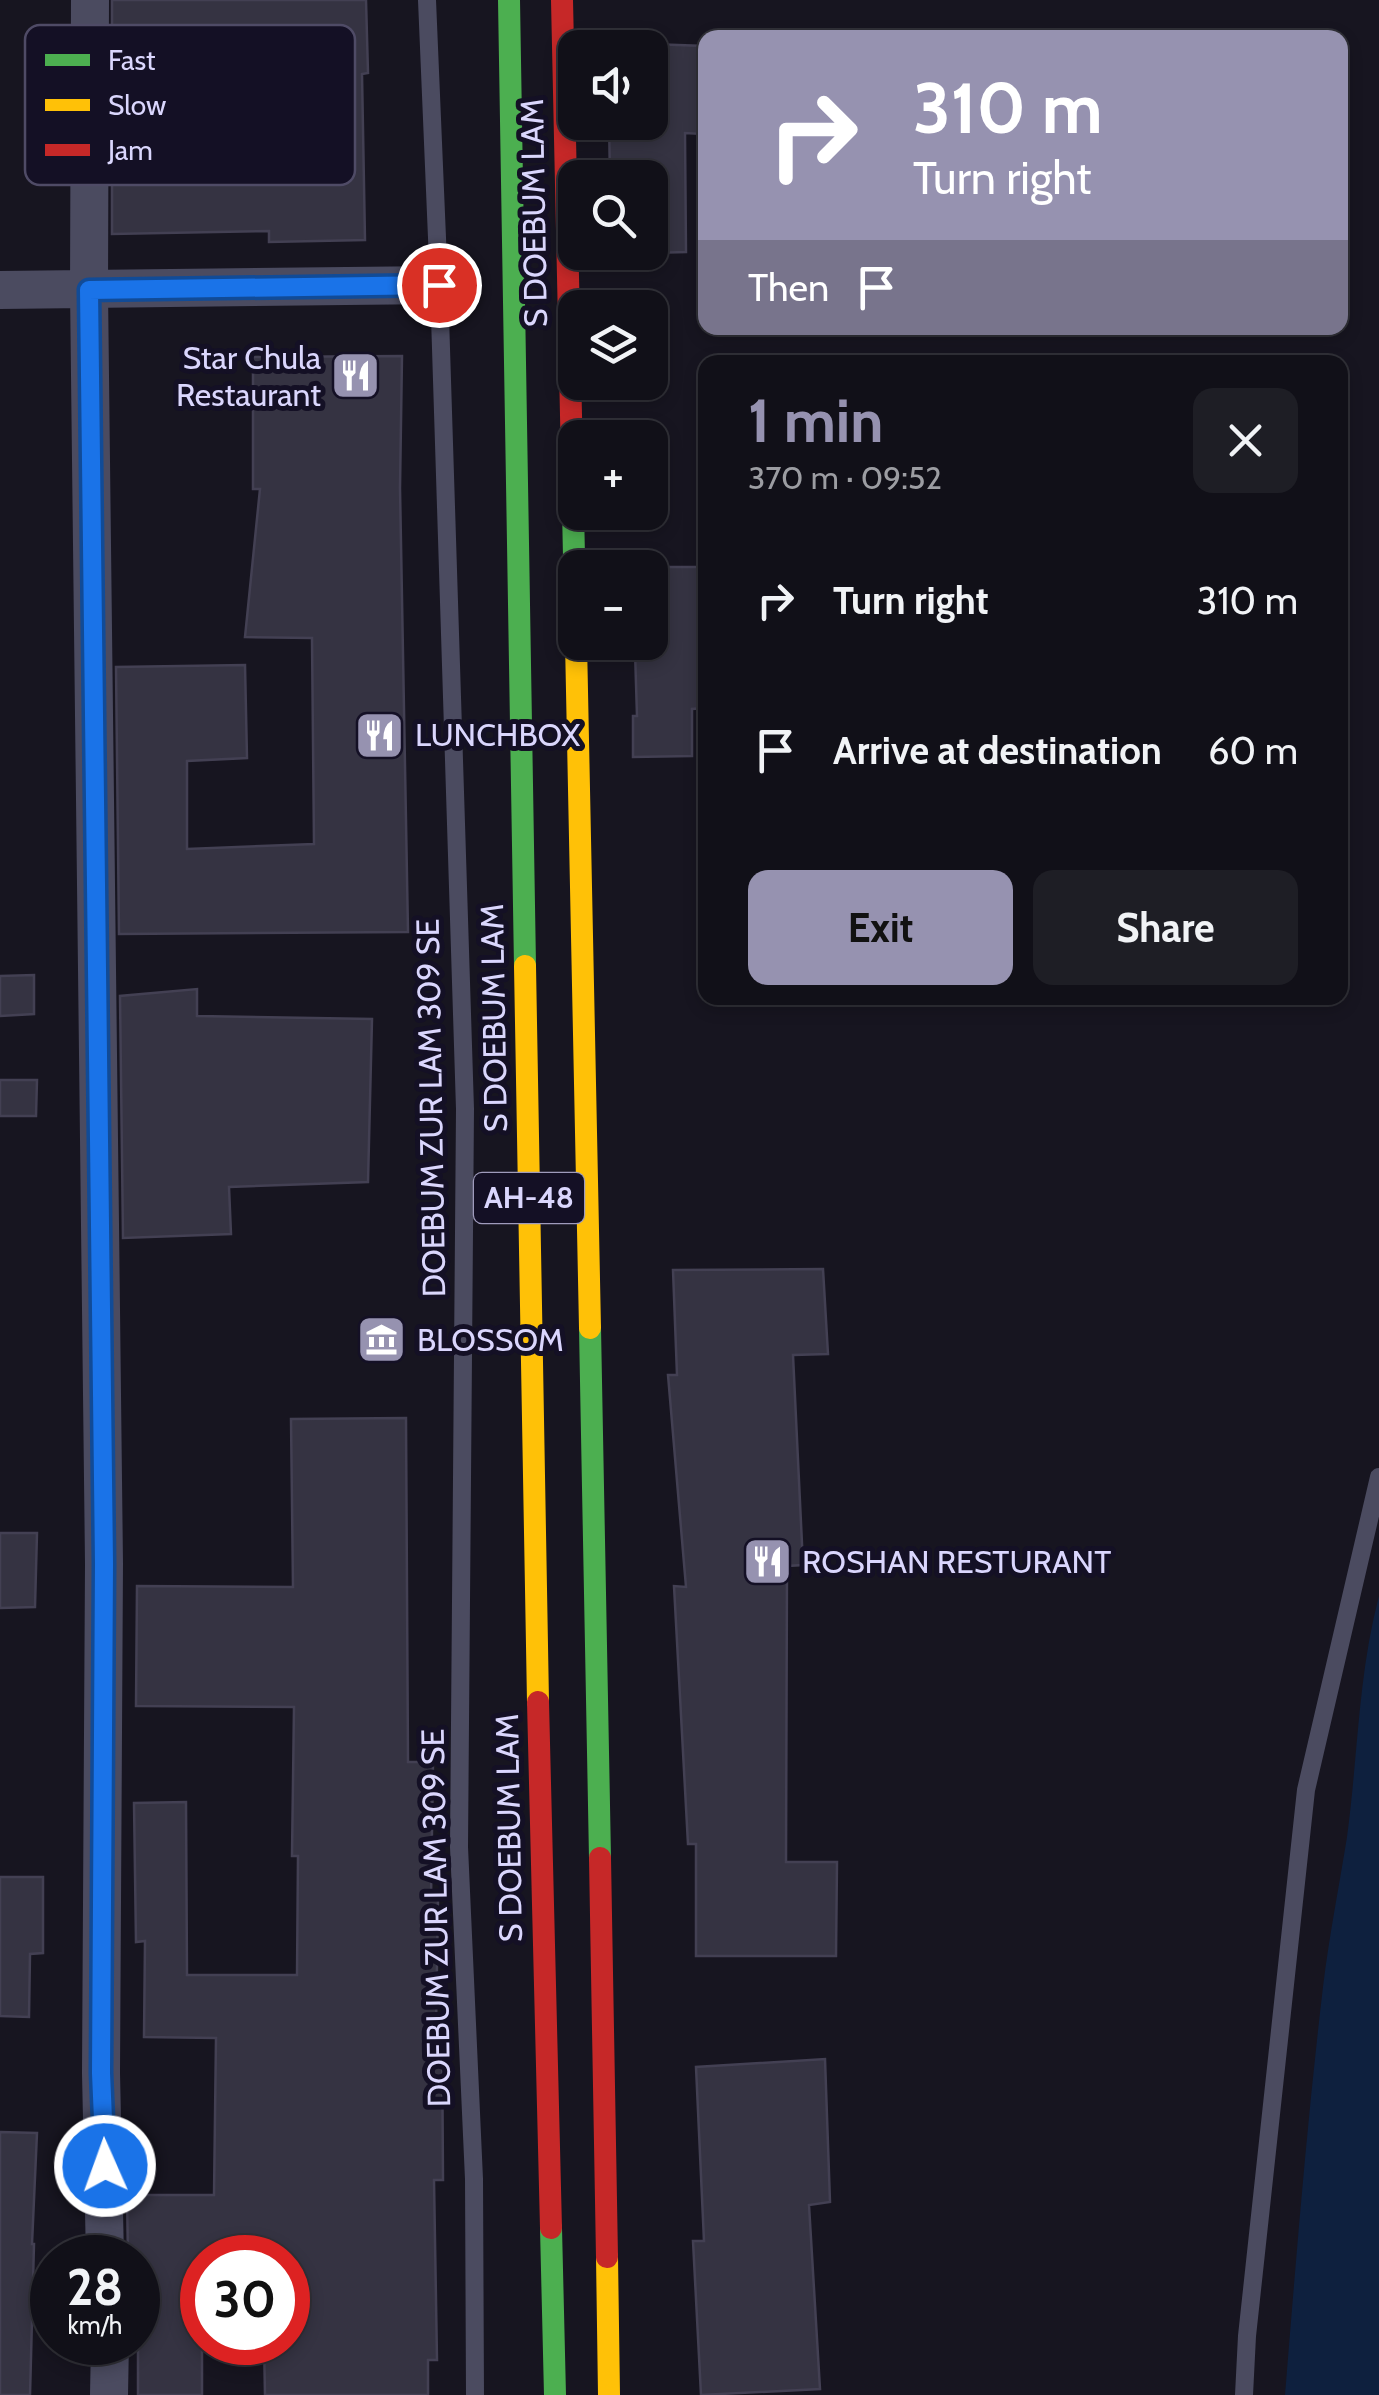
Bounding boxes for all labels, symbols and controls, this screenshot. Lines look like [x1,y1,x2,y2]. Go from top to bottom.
legend [25,25,355,185]
map controls [558,30,668,660]
button: sound [558,30,668,140]
text: Fast [108,43,156,77]
text: 310 m [913,65,1103,151]
icon: right [748,70,878,200]
text: Slow [108,88,166,122]
street label: S DOEBUM LAM [512,98,555,328]
text: Jam [107,133,153,167]
text: Turn right [913,151,1092,205]
button: search [558,160,668,270]
pin [397,243,482,328]
icon: arrive [412,258,467,313]
icon: arrive [849,260,904,315]
text: Then [748,264,829,311]
button: layers [558,290,668,400]
place label: Star Chula Restaurant [176,338,322,414]
restaurant icon: Star Chula Restaurant [330,350,382,402]
text: 1 min [748,384,883,457]
button: close [1193,388,1298,493]
button: + [558,420,668,530]
text: 370 m · 09:52 [748,458,942,497]
button: − [558,550,668,660]
icon: right [748,573,803,628]
text: Turn right [833,577,989,624]
text: 310 m [1197,577,1298,624]
restaurant icon: LUNCHBOX [354,709,406,761]
place label: LUNCHBOX [415,715,580,754]
icon: arrive [748,723,803,778]
text: Arrive at destination [833,727,1162,774]
text: 60 m [1208,727,1298,774]
button: Exit [748,870,1013,985]
button: Share [1033,870,1298,985]
street label: S DOEBUM LAM [472,903,515,1133]
street label: DOEBUM ZUR LAM 309 SE [408,918,453,1298]
road number: AH-48 [474,1173,584,1223]
museum icon: BLOSSOM [356,1314,408,1366]
place label: BLOSSOM [417,1320,564,1359]
restaurant icon: ROSHAN RESTURANT [741,1536,793,1588]
place label: ROSHAN RESTURANT [802,1542,1111,1581]
street label: S DOEBUM LAM [487,1713,530,1943]
street label: DOEBUM ZUR LAM 309 SE [413,1728,458,2108]
position arrow [53,2114,157,2218]
speed limit sign: 30 [180,2235,310,2365]
text: 28 [67,2257,123,2318]
text: km/h [68,2310,122,2340]

